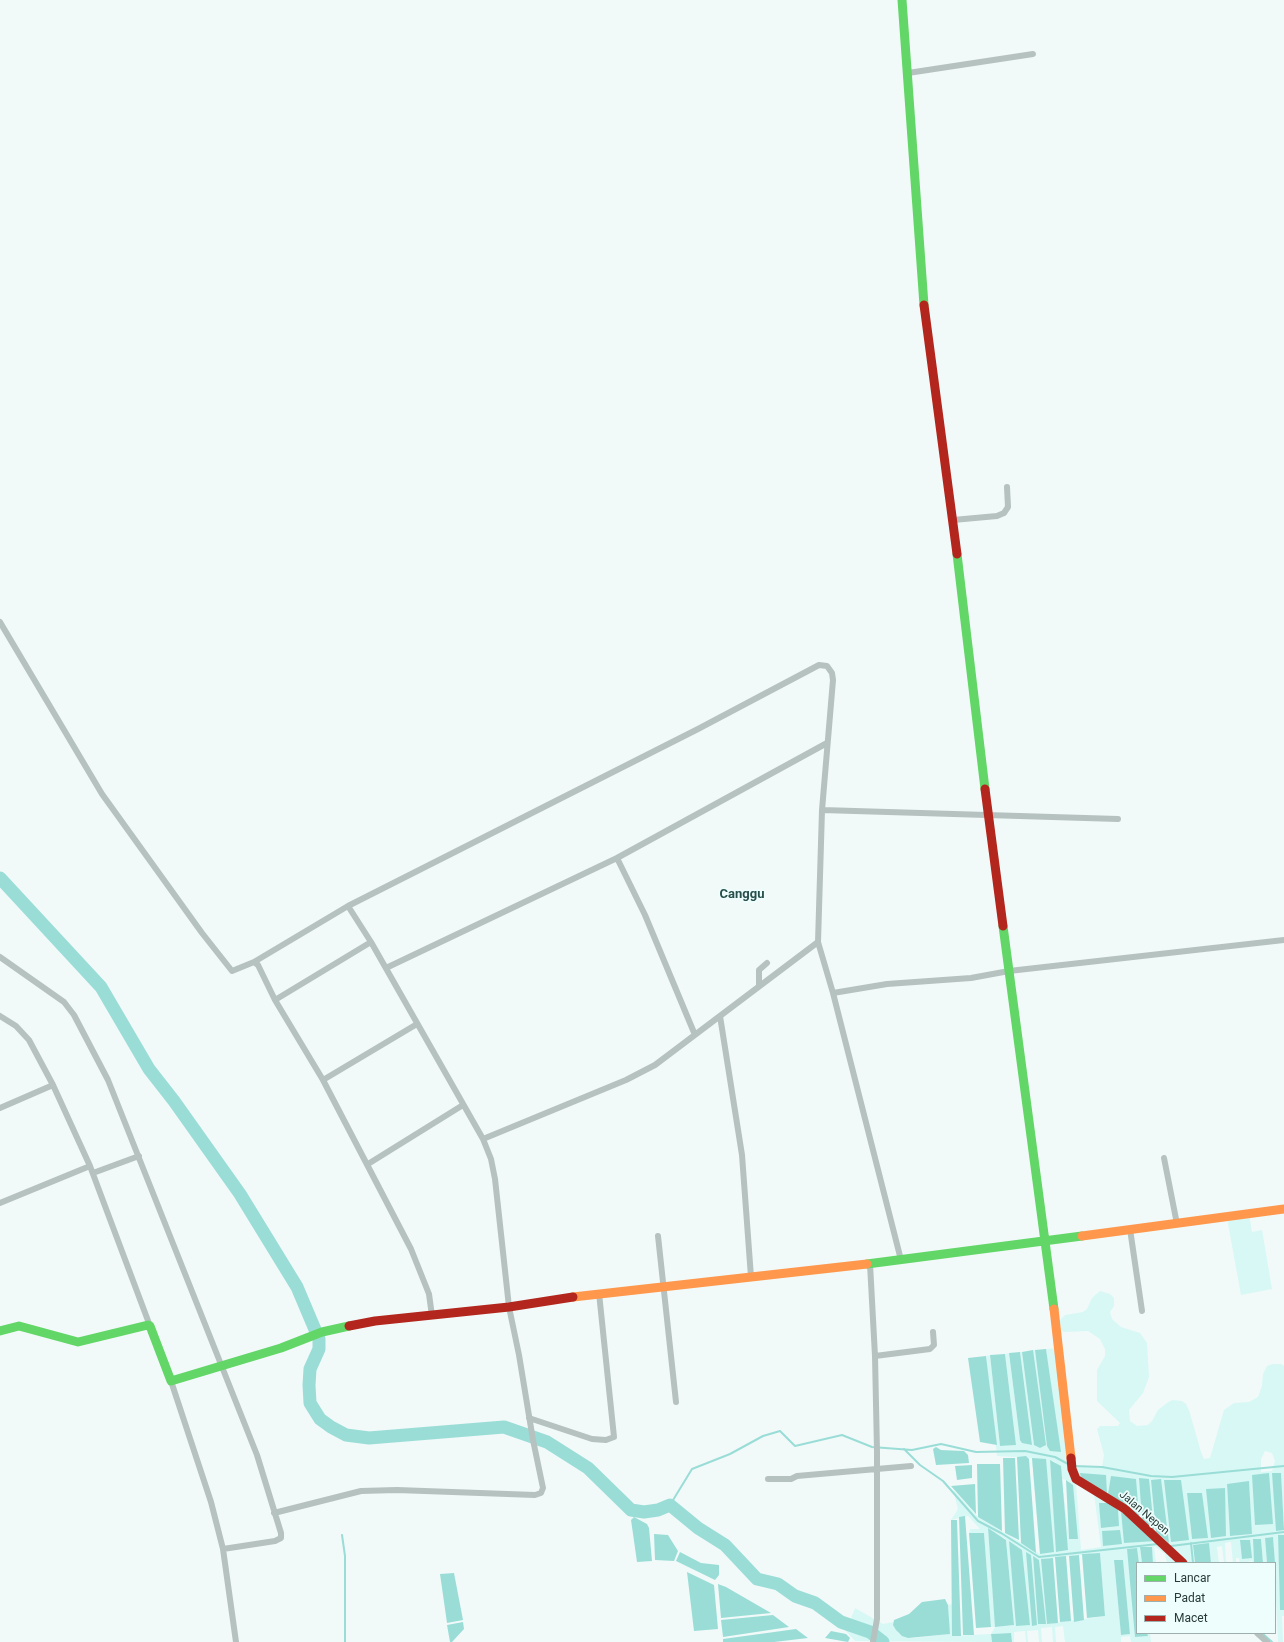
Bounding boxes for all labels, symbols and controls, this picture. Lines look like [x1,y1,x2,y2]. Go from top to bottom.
district label: Canggu [720,887,764,903]
street label: Jalan Nepen [1116,1488,1172,1538]
legend [1136,1562,1276,1634]
text: Lancar [1174,1571,1211,1585]
text: Padat [1174,1591,1205,1605]
text: Macet [1174,1611,1208,1625]

